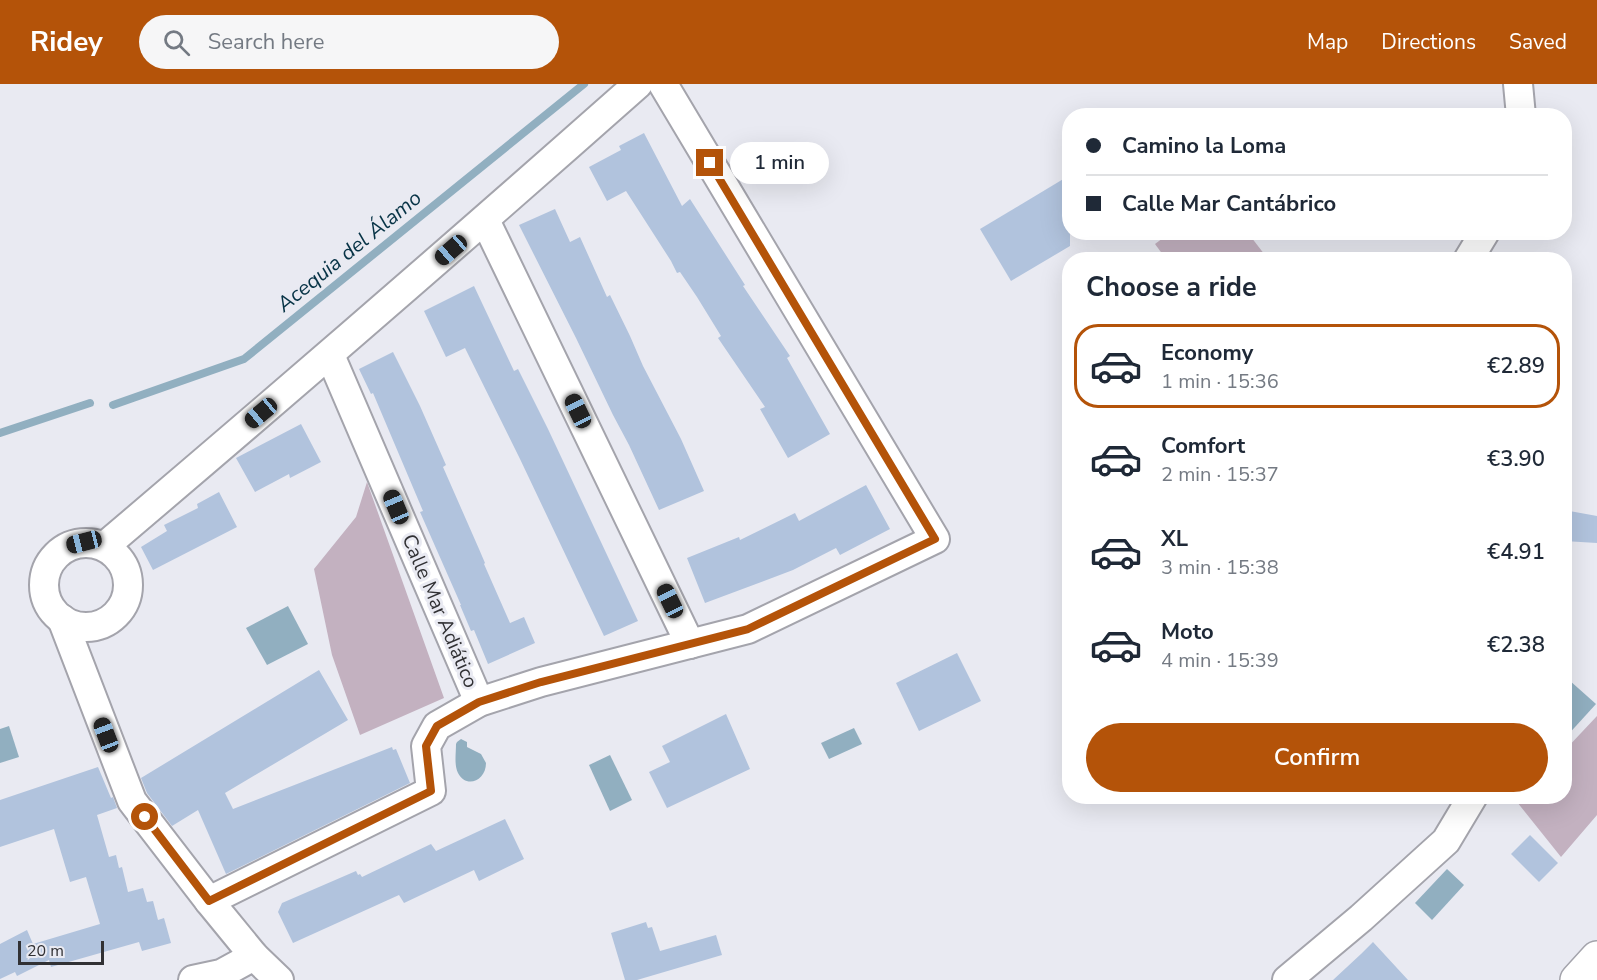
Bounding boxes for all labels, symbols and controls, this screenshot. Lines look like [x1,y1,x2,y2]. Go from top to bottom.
search box [139,15,559,69]
text: Ridey [30,23,103,61]
icon: search [160,26,193,59]
text: Search here [208,27,324,57]
text: Map [1307,28,1348,56]
text: Directions [1381,28,1476,56]
text: Saved [1509,28,1567,56]
text: Camino la Loma [1122,131,1286,161]
callout: 1 min [731,142,830,184]
route end [696,149,723,176]
text: 1 min [754,149,805,176]
water label: Acequia del Álamo [270,184,427,319]
text: Calle Mar Cantábrico [1122,189,1336,219]
car [432,231,470,269]
text: Choose a ride [1086,269,1257,306]
text: Economy [1161,338,1253,368]
icon: car [1089,339,1143,393]
text: €2.89 [1487,351,1545,381]
text: 1 min · 15:36 [1161,368,1279,395]
car [562,391,594,431]
car [241,395,281,431]
text: Comfort [1161,431,1245,461]
icon: car [1089,432,1143,486]
text: €3.90 [1487,444,1545,474]
text: 2 min · 15:37 [1161,461,1279,488]
car [381,487,411,527]
text: XL [1161,524,1188,554]
icon: car [1089,525,1143,579]
car [64,529,104,555]
street label: Calle Mar Adiático [395,530,485,692]
text: €4.91 [1487,537,1545,567]
text: 3 min · 15:38 [1161,554,1279,581]
car [654,581,686,621]
text: Moto [1161,617,1214,647]
icon: car [1089,618,1143,672]
text: €2.38 [1487,630,1545,660]
text: 4 min · 15:39 [1161,647,1279,674]
car [91,715,121,755]
button: Confirm [1086,723,1548,792]
route start [131,803,158,830]
scale bar [18,938,104,966]
text: 20 m [27,940,64,962]

